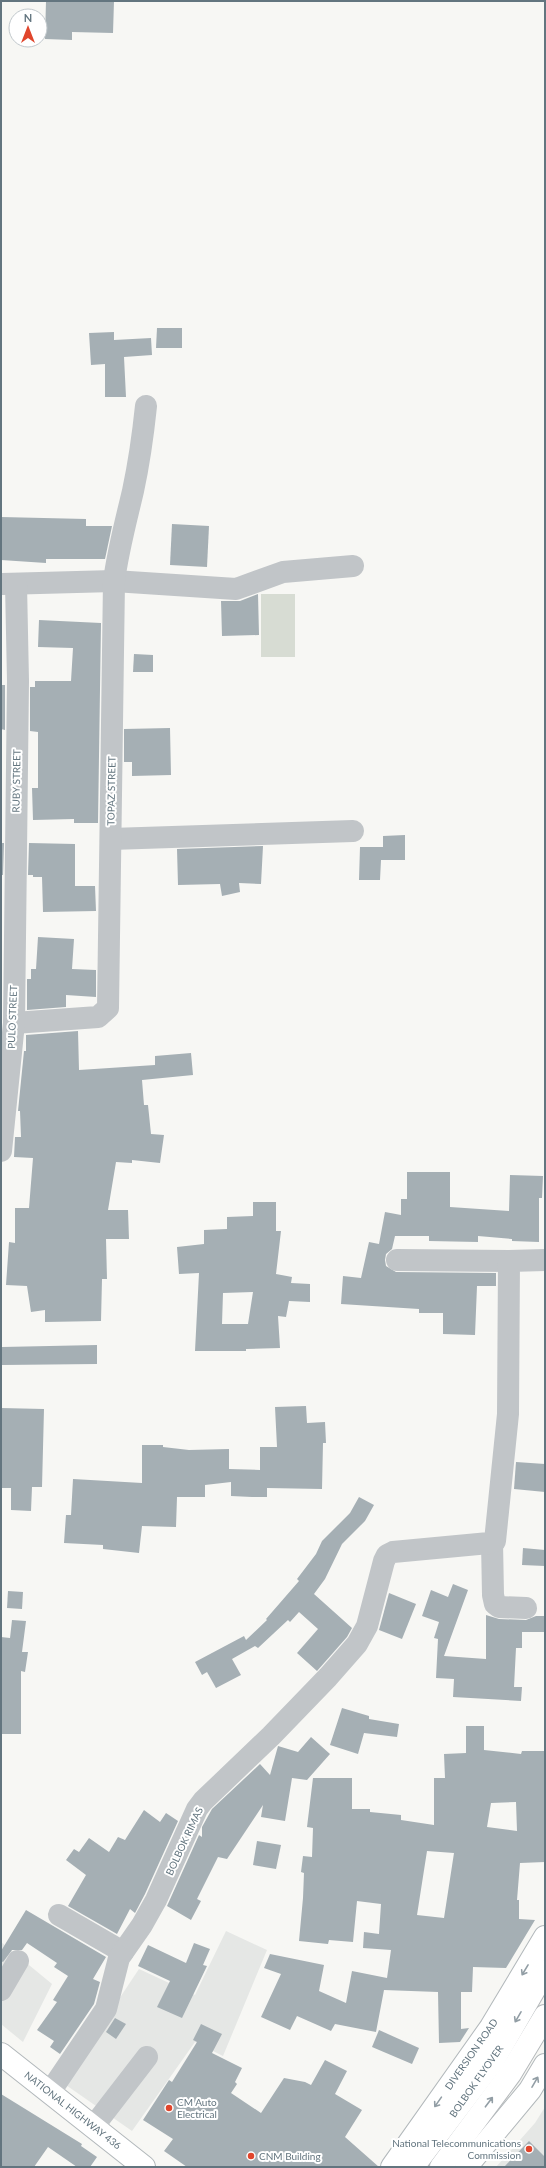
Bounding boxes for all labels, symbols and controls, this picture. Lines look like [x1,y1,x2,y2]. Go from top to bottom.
north arrow [8,8,48,48]
text: N [24,11,32,24]
street label: RUBY STREET [9,749,23,813]
street label: TOPAZ STREET [104,756,118,826]
street label: PULO STREET [5,985,19,1049]
street label: BOLBOK RIMAS [163,1805,205,1877]
one-way arrow [521,1964,529,1975]
one-way arrow [514,2011,522,2023]
street label: DIVERSION ROAD [442,2016,500,2092]
street label: BOLBOK FLYOVER [447,2042,506,2119]
street label: NATIONAL HIGHWAY 436 [22,2069,124,2152]
one-way arrow [531,2077,539,2089]
place label: CM Auto Electrical [177,2096,217,2120]
one-way arrow [434,2096,442,2107]
one-way arrow [485,2097,493,2108]
marker: CM Auto Electrical [164,2103,174,2113]
place label: National Telecommunications Commission [392,2137,521,2161]
marker: National Telecommunications Commission [524,2144,534,2154]
place label: CNM Building [259,2150,321,2162]
marker: CNM Building [246,2151,256,2161]

